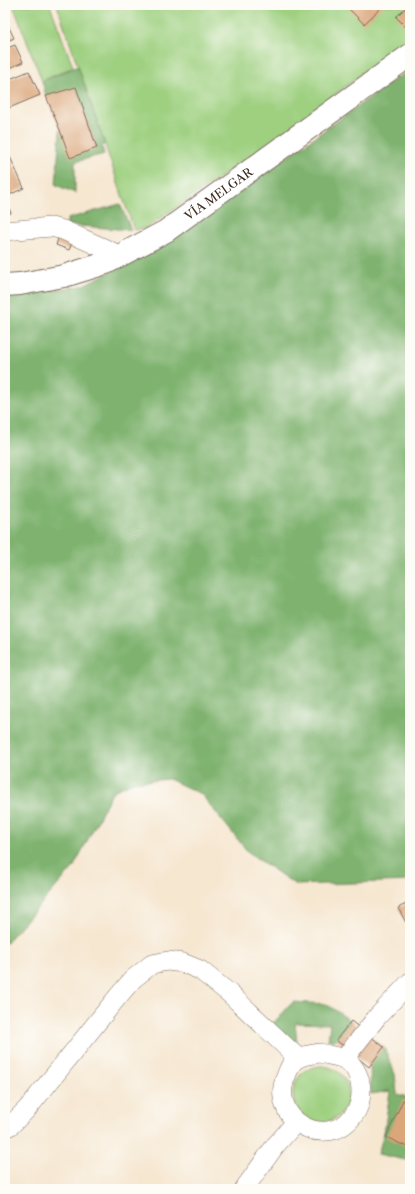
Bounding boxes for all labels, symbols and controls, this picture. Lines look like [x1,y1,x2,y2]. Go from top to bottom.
street label: VÍA MELGAR [180,163,256,224]

